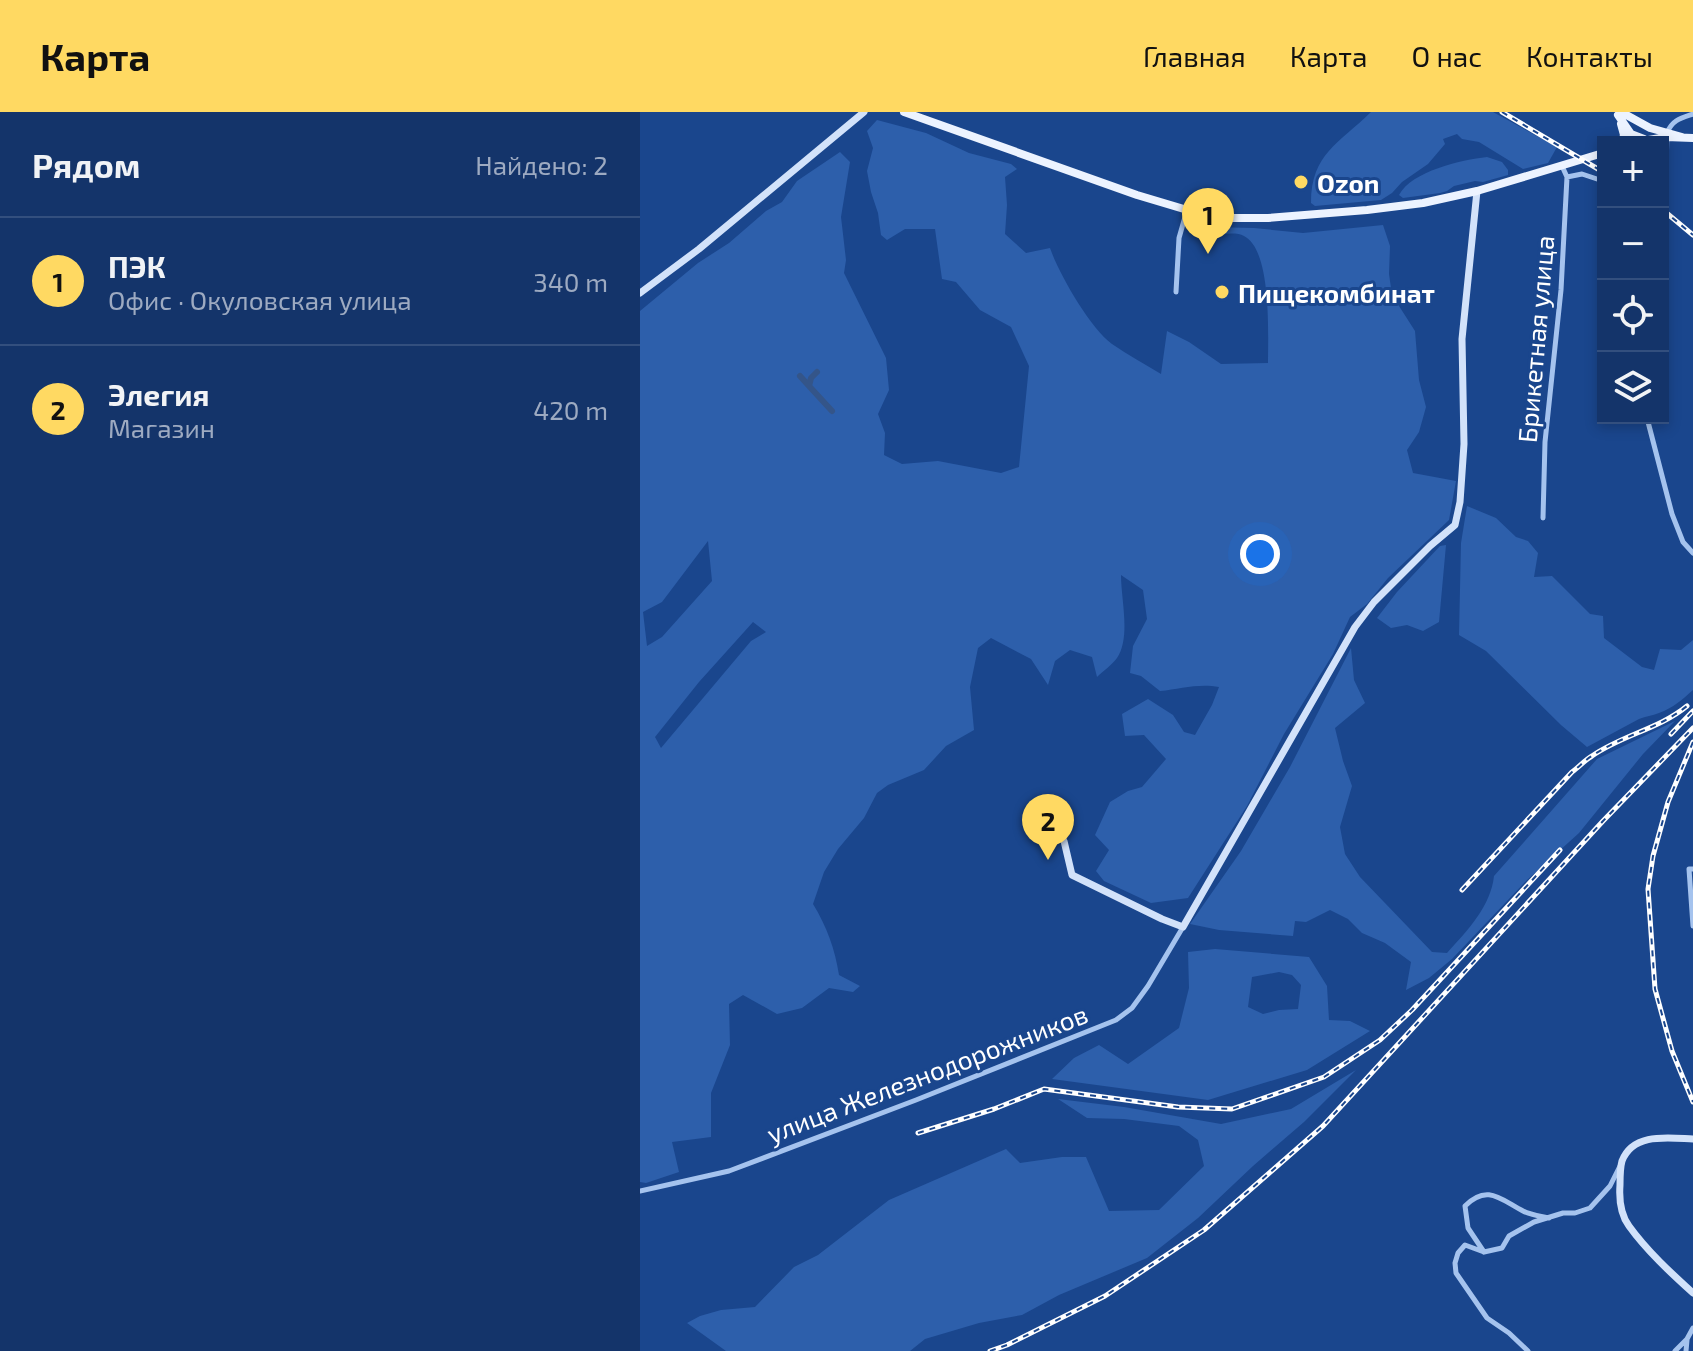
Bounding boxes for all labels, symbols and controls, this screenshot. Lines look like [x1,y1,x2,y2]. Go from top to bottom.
text: Карта [40,33,150,79]
text: Главная [1143,39,1246,73]
text: Карта [1290,39,1368,73]
text: О нас [1412,39,1482,73]
text: Контакты [1526,39,1653,73]
map controls [1597,136,1669,424]
button: + [1597,136,1669,208]
text: Рядом [32,144,140,185]
text: Найдено: 2 [475,149,608,180]
place label: Ozon [1317,167,1379,198]
marker: Ozon [1292,173,1310,191]
pin: 1 [1182,188,1234,254]
button: − [1597,208,1669,280]
street label: Брикетная улица [1510,234,1561,444]
text: ПЭК [108,248,166,284]
text: 1 [52,266,64,297]
text: 340 m [533,266,608,297]
place label: Пищекомбинат [1238,277,1435,308]
button: locate [1597,280,1669,352]
marker: Пищекомбинат [1213,283,1231,301]
text: Офис · Окуловская улица [108,284,412,315]
button: layers [1597,352,1669,424]
text: Элегия [108,376,210,412]
text: 2 [50,394,66,425]
text: 420 m [533,394,608,425]
text: Магазин [108,412,215,443]
your location [1240,534,1280,574]
pin: 2 [1022,794,1074,860]
street label: улица Железнодорожников [762,997,1092,1150]

